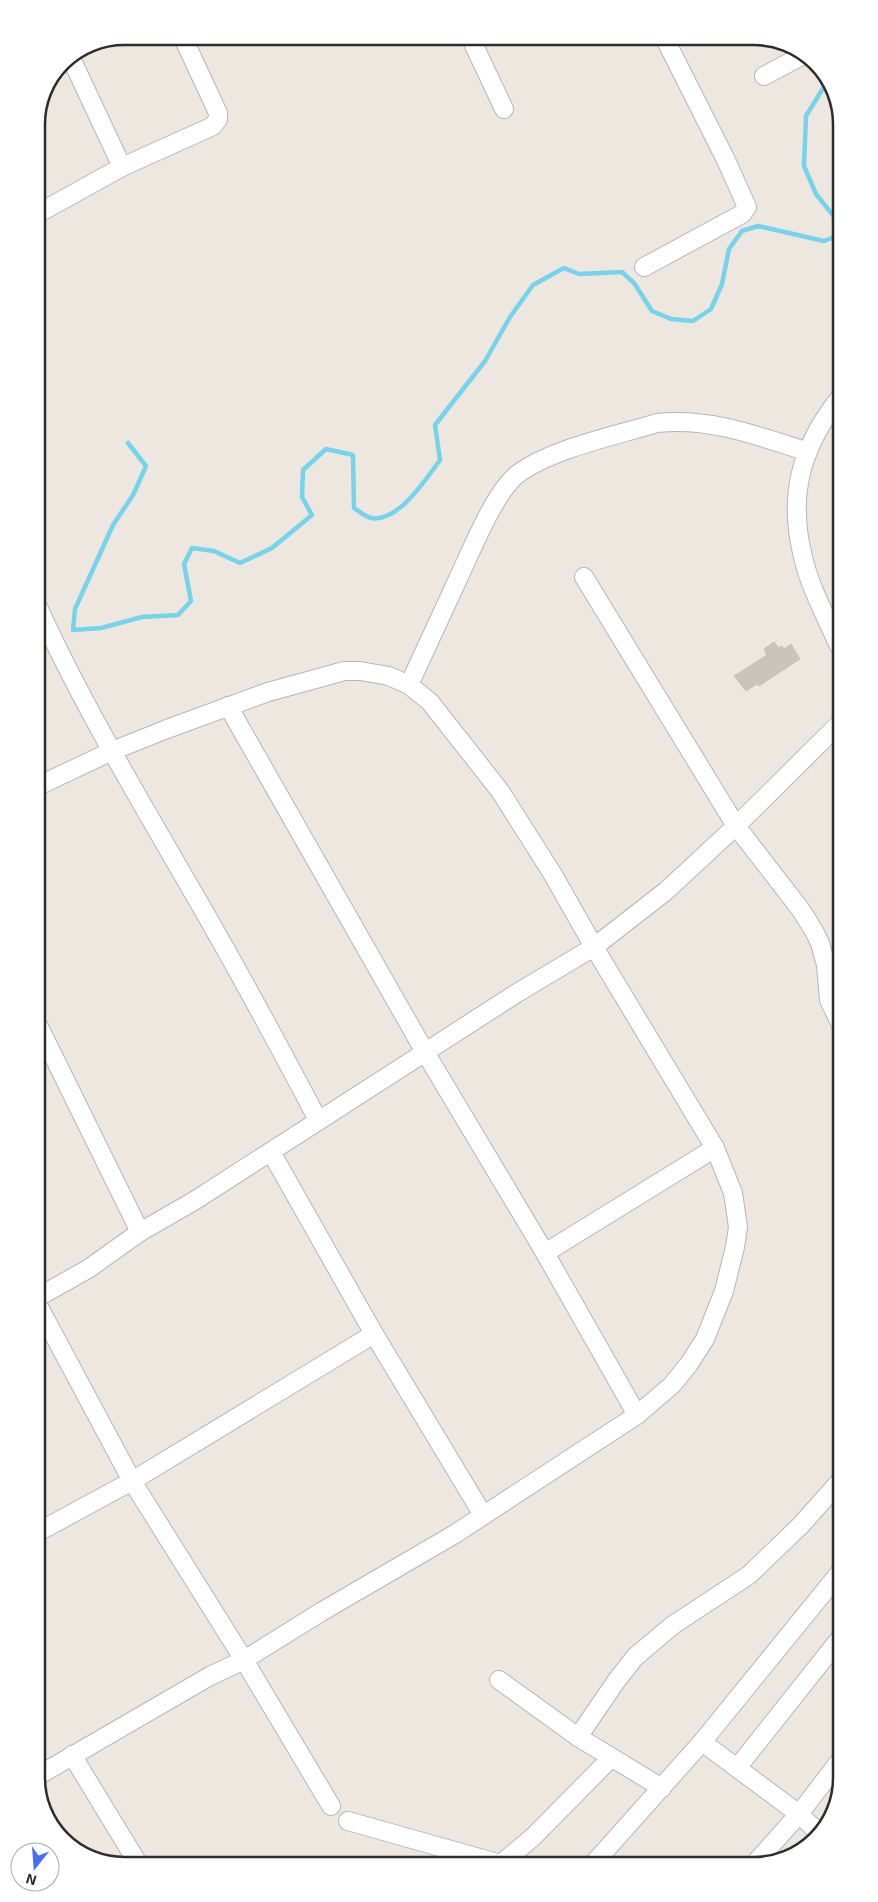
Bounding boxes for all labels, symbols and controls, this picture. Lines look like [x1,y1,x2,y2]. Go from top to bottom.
north arrow [10,1842,60,1892]
text: N [24,1870,38,1890]

